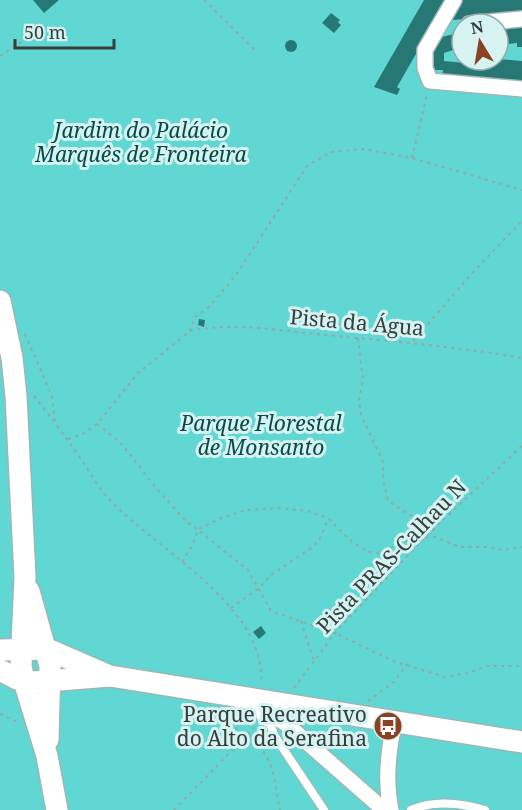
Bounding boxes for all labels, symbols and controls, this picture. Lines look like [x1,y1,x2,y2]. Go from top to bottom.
scale bar [15,12,114,50]
north arrow [450,12,510,72]
text: N [469,15,486,39]
text: 50 m [24,20,66,44]
park label: Jardim do Palácio Marquês de Fronteira [34,116,248,168]
street label: Pista da Água [289,302,425,342]
park label: Parque Florestal de Monsanto [179,409,342,461]
street label: Pista PRAS-Calhau N [310,473,472,639]
place label: Parque Recreativo do Alto da Serafina [177,700,367,752]
bus stop icon: Parque Recreativo do Alto da Serafina [372,710,404,742]

